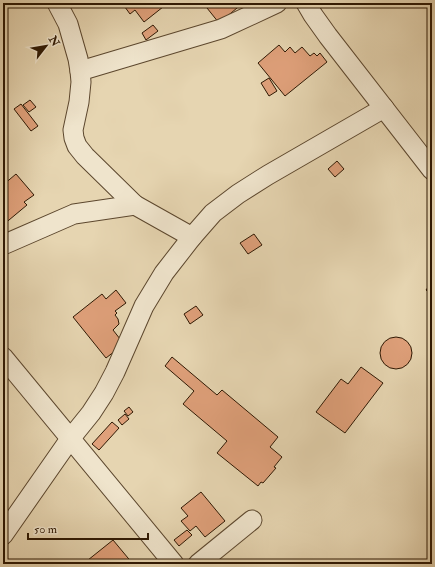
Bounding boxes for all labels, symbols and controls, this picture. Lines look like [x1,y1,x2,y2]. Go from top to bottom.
north arrow [26,26,66,66]
text: N [46,33,63,50]
scale bar [28,515,148,541]
text: 50 m [34,522,58,537]

